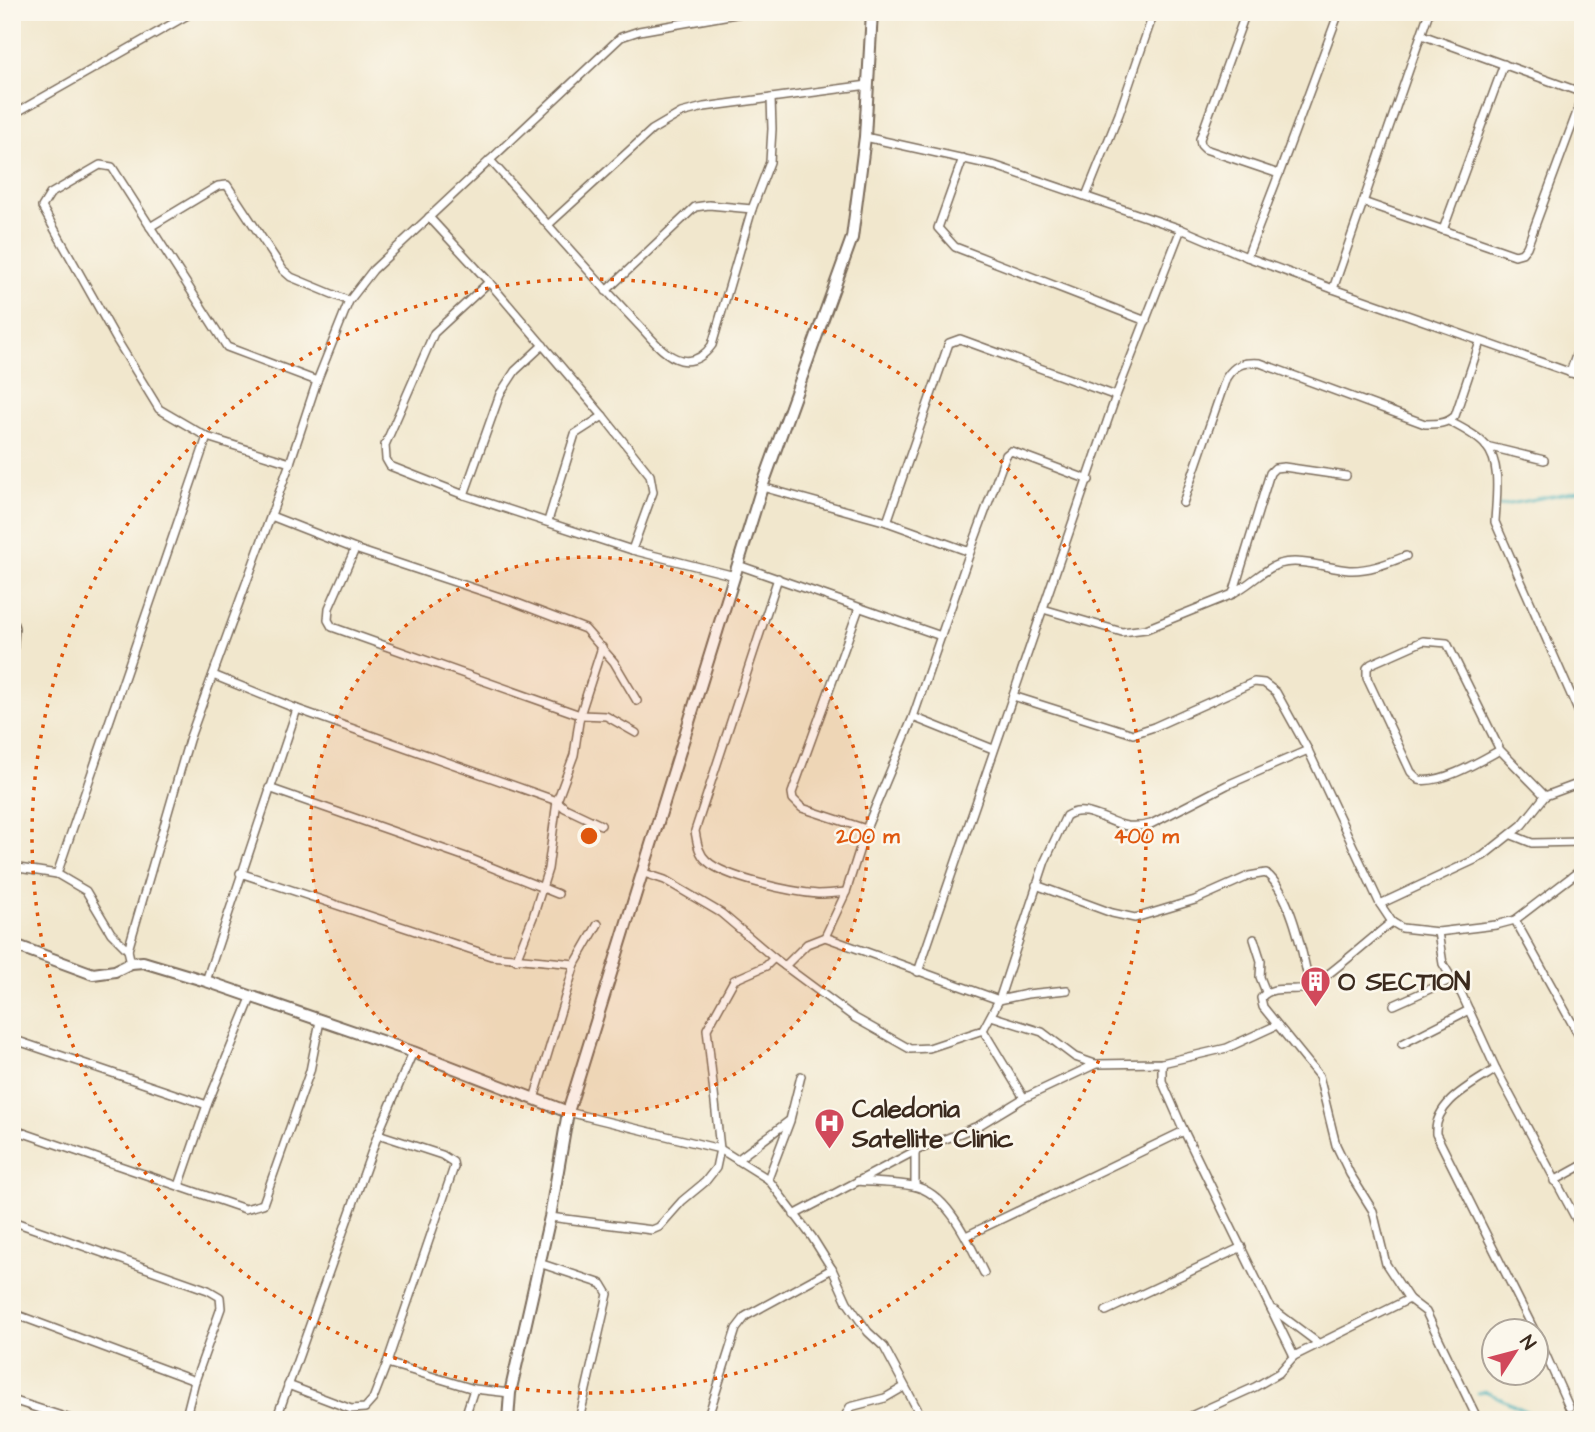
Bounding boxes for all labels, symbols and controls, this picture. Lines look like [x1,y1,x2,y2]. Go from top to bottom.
text: 200 m [835,822,900,851]
text: 400 m [1113,822,1179,851]
centre of rings [577,824,601,848]
place label: O SECTION [1338,964,1470,1000]
building icon: O SECTION [1298,965,1332,1009]
place label: Caledonia Satellite Clinic [851,1091,1014,1157]
hospital icon: Caledonia Satellite Clinic [812,1107,846,1151]
north arrow [1480,1316,1550,1386]
text: N [1513,1330,1542,1356]

